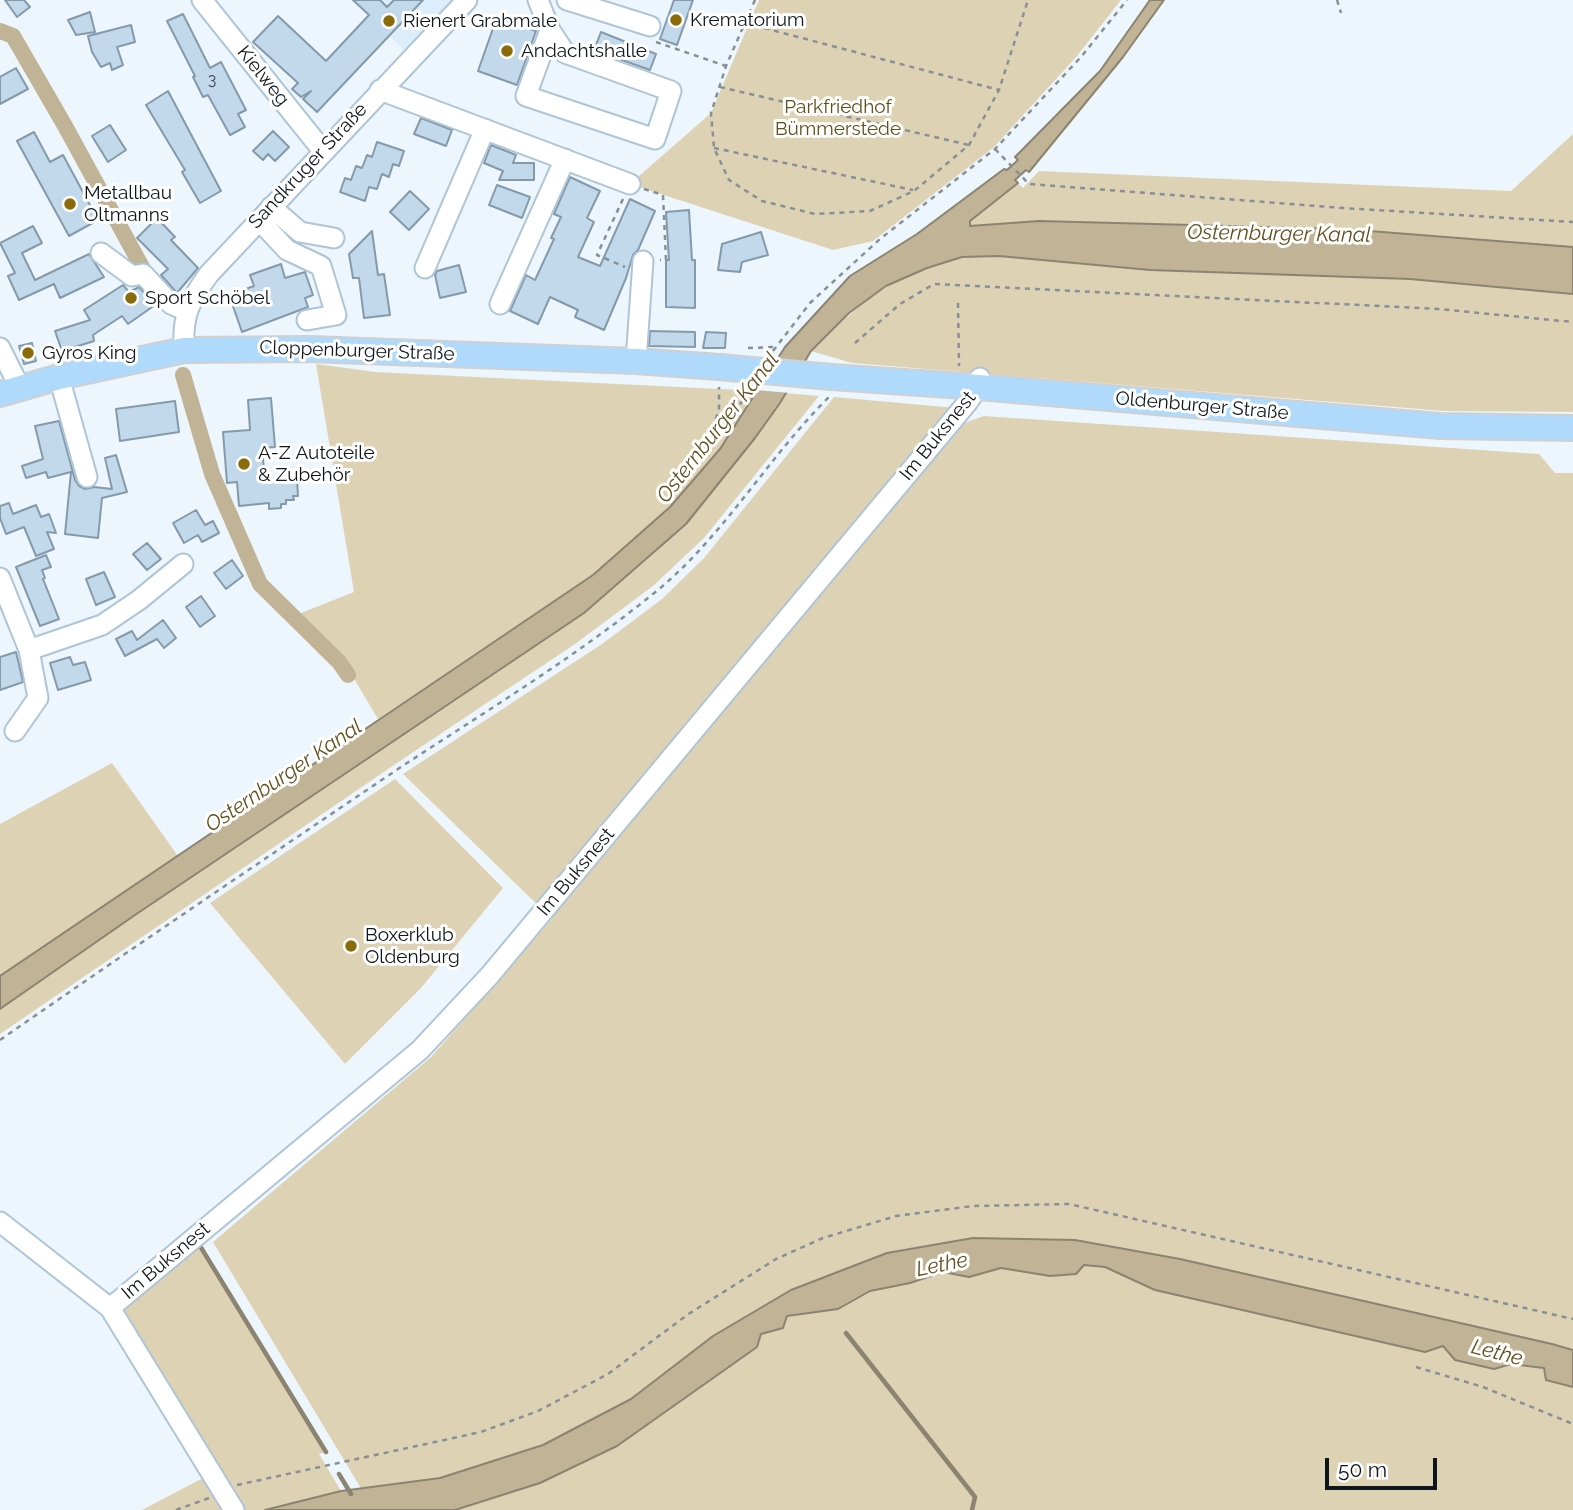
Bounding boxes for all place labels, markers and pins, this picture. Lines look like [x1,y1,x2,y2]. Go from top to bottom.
place label: Krematorium [690,9,805,31]
place label: Rienert Grabmale [403,10,557,32]
marker: Krematorium [668,12,684,28]
marker: Rienert Grabmale [381,13,397,29]
place label: Andachtshalle [521,40,647,62]
marker: Andachtshalle [499,43,515,59]
place label: Metallbau Oltmanns [84,182,172,226]
marker: Metallbau Oltmanns [62,196,78,212]
place label: Sport Schöbel [145,287,270,309]
marker: Sport Schöbel [123,290,139,306]
place label: Gyros King [42,342,137,364]
marker: Gyros King [20,345,36,361]
place label: A-Z Autoteile & Zubehör [258,442,375,486]
marker: A-Z Autoteile & Zubehör [236,456,252,472]
place label: Boxerklub Oldenburg [365,924,460,968]
marker: Boxerklub Oldenburg [343,938,359,954]

